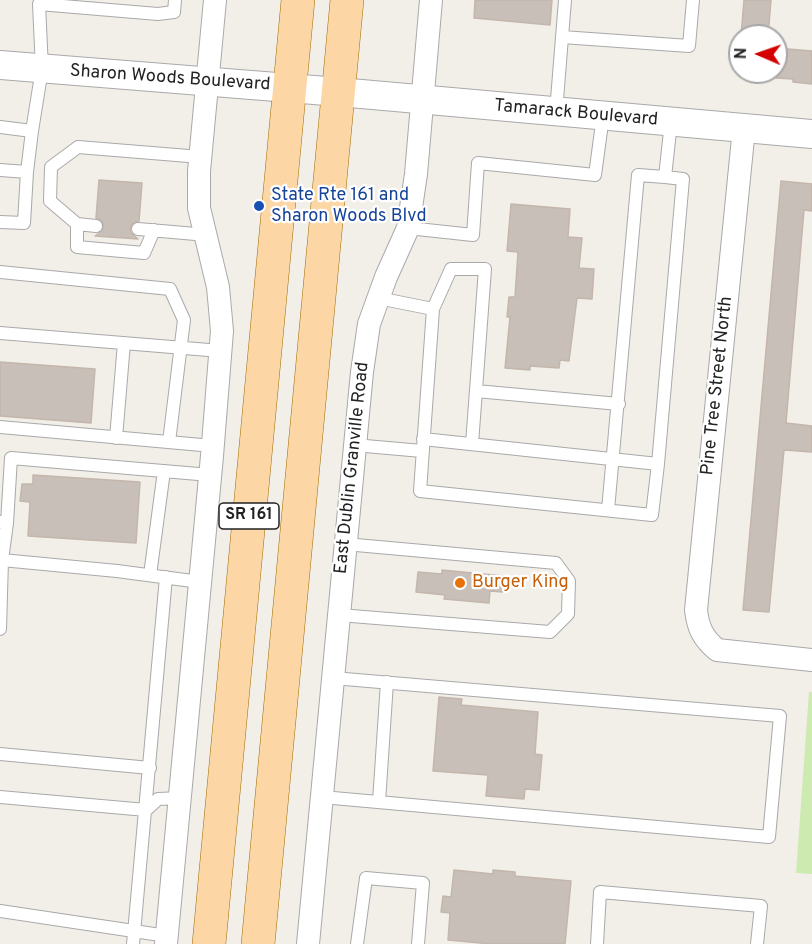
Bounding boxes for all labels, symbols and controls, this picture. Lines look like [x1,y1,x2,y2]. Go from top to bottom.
north arrow [728,24,788,84]
text: N [732,47,752,60]
street label: Sharon Woods Boulevard [69,61,271,97]
street label: Tamarack Boulevard [493,96,659,132]
place label: State Rte 161 and Sharon Woods Blvd [271,185,427,228]
marker: State Rte 161 and Sharon Woods Blvd [252,199,266,213]
street label: Pine Tree Street North [698,295,738,477]
street label: East Dublin Granville Road [331,361,375,575]
road number: SR 161 [219,503,279,529]
place label: Burger King [472,572,569,594]
marker: Burger King [453,576,467,590]

